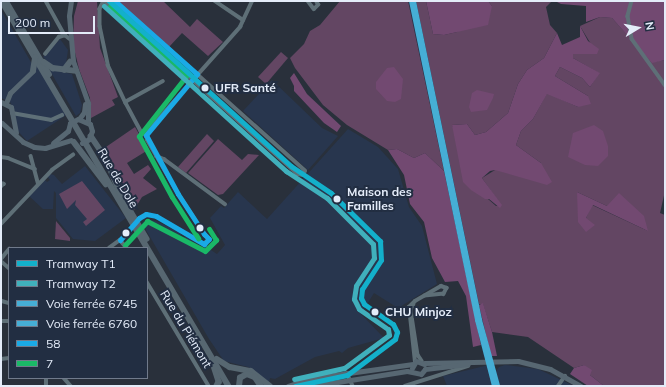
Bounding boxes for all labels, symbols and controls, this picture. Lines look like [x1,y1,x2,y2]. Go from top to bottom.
scale bar [10,8,97,34]
north arrow [618,8,658,48]
text: 200 m [15,15,50,30]
text: N [642,21,657,31]
marker: UFR Santé [198,81,212,95]
place label: UFR Santé [215,81,276,95]
street label: Rue de Dole [95,146,141,210]
place label: Maison des Familles [347,185,412,213]
marker: Maison des Familles [330,192,344,206]
unlabelled marker [195,223,205,233]
unlabelled marker [121,228,131,238]
legend [8,247,148,379]
text: Tramway T1 [46,256,116,271]
text: Tramway T2 [46,276,116,291]
street label: Rue du Piémont [157,288,215,370]
text: Voie ferrée 6745 [46,296,137,311]
marker: CHU Minjoz [368,305,382,319]
place label: CHU Minjoz [385,305,452,319]
text: Voie ferrée 6760 [46,316,137,331]
text: 58 [46,336,60,351]
text: 7 [46,356,53,371]

